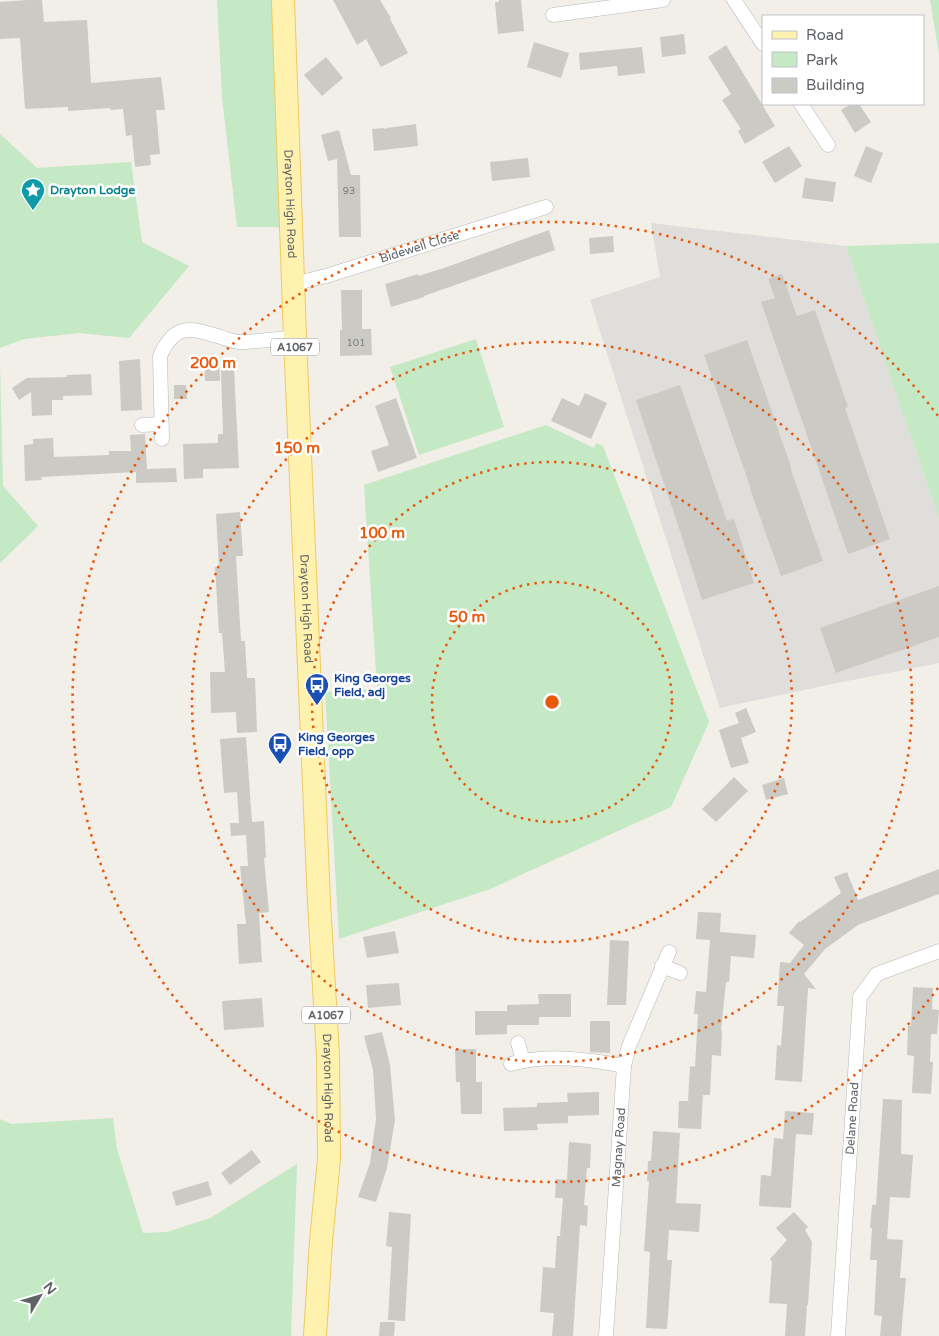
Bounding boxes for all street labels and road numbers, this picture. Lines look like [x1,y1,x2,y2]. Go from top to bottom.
street label: Drayton High Road [281,149,299,259]
street label: Bidewell Close [378,228,461,266]
road number: A1067 [271,338,319,356]
street label: Drayton High Road [297,554,316,663]
road number: A1067 [302,1006,350,1024]
street label: Drayton High Road [320,1033,336,1143]
street label: Delane Road [843,1082,861,1155]
street label: Magnay Road [609,1107,628,1188]

